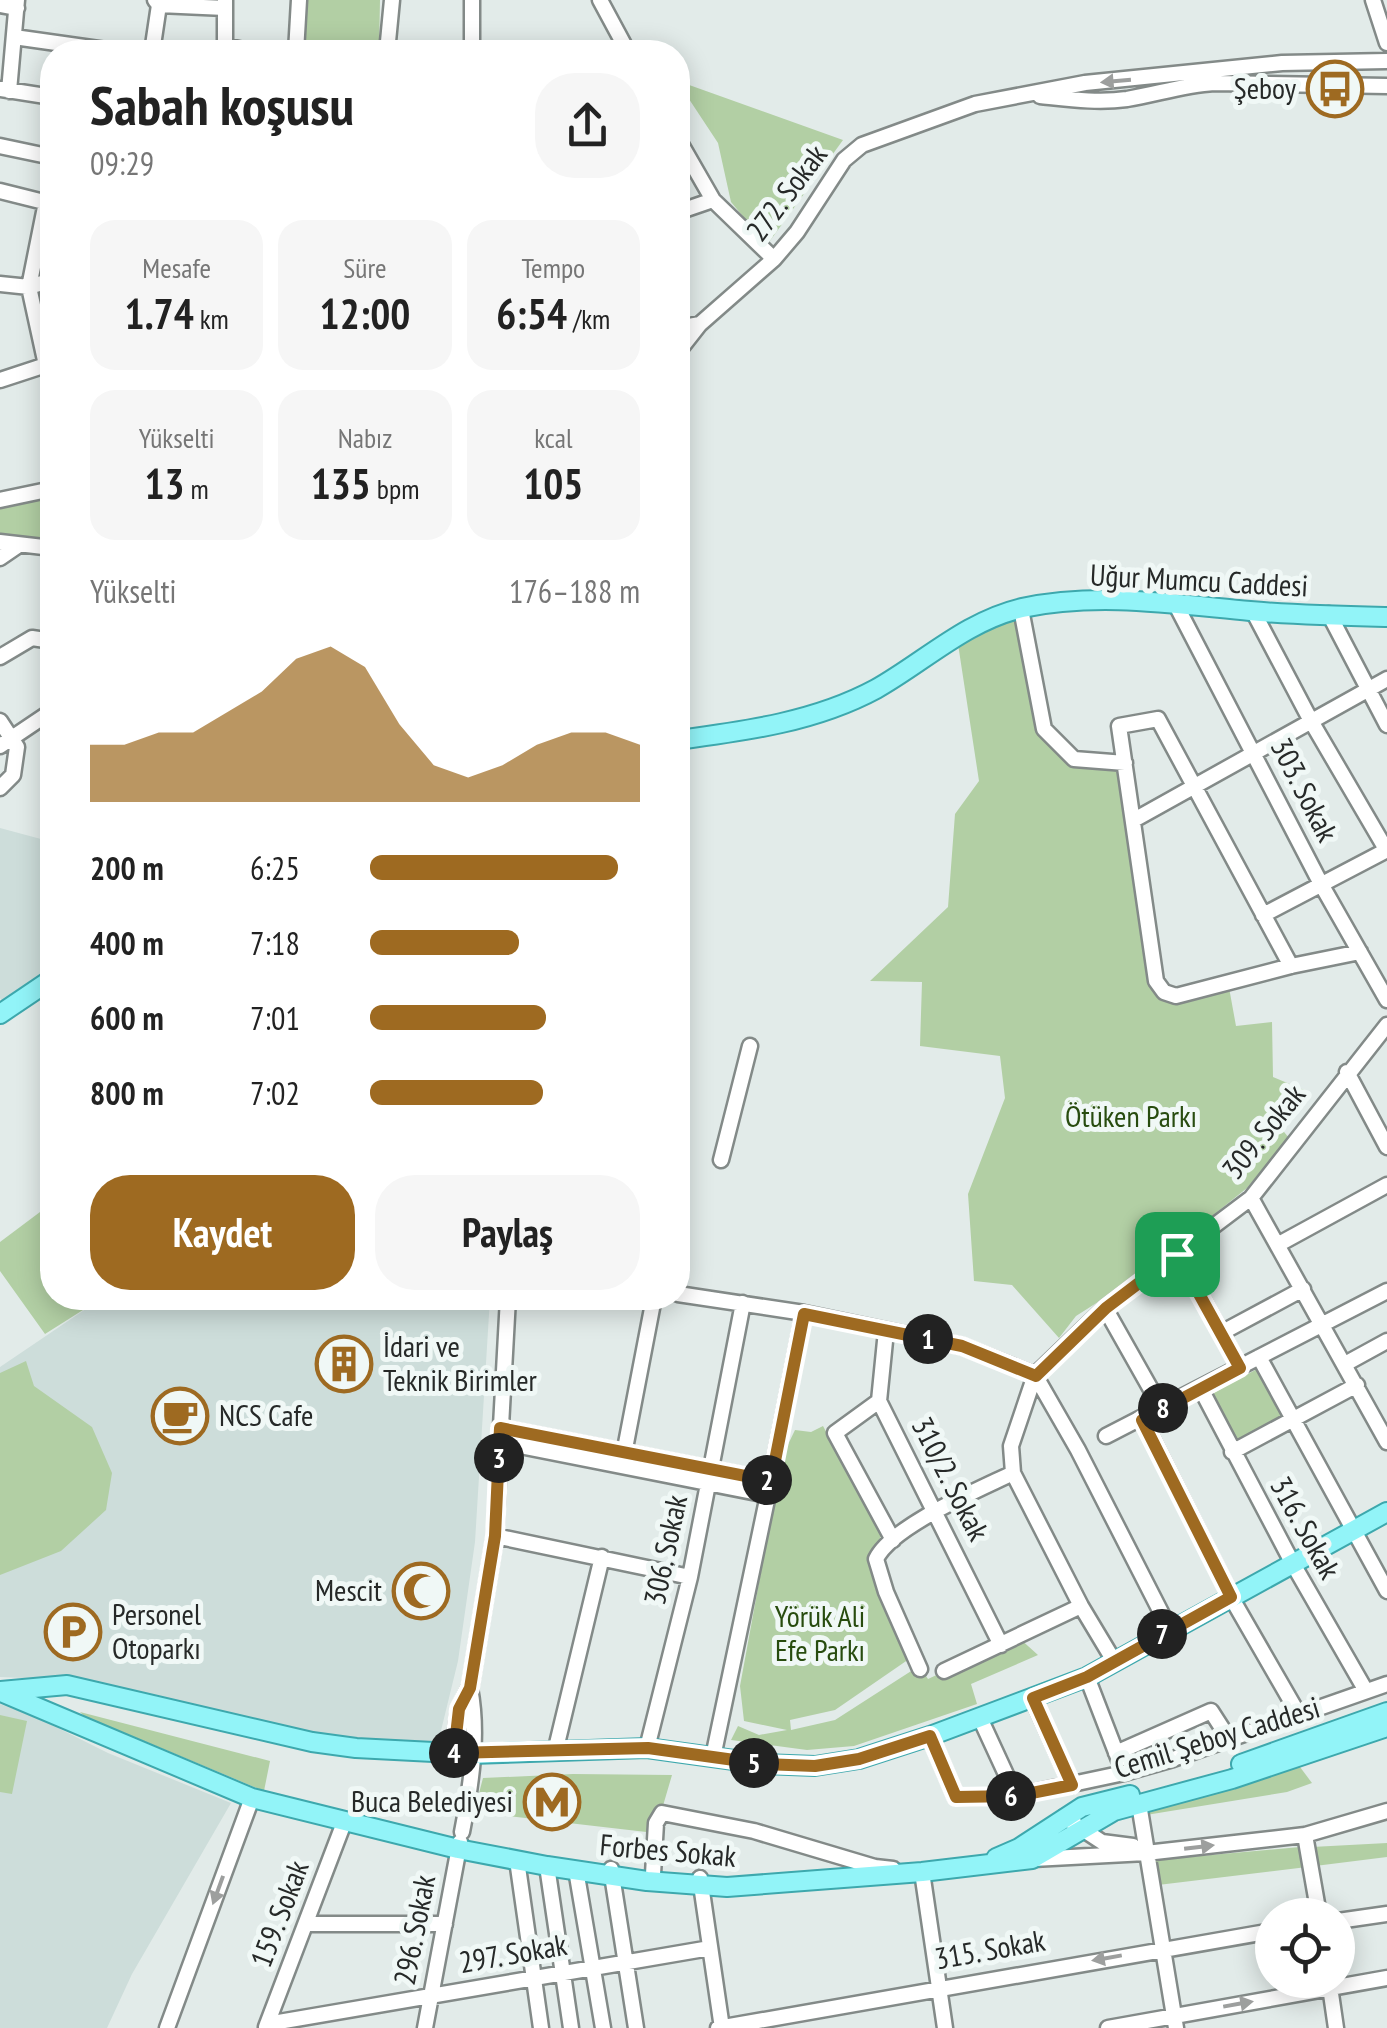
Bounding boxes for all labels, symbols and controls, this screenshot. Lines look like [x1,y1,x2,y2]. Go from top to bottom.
bus stop icon: Şeboy [1305,59,1365,119]
place label: Şeboy [1234,68,1297,107]
text: Sabah koşusu [90,69,354,140]
button: share [535,73,640,178]
one-way arrow [1099,73,1131,89]
street label: 272. Sokak [737,136,835,248]
text: 09:29 [90,142,154,184]
text: Mesafe [142,249,211,286]
text: Süre [343,249,387,286]
text: Tempo [521,249,585,286]
text: 1.74 [125,286,194,341]
text: 12:00 [320,286,410,341]
text: 6:54 [496,286,567,341]
text: km [194,300,229,337]
text: /km [567,300,610,337]
text: Yükselti [139,419,215,456]
text: Nabız [338,419,392,456]
text: kcal [534,419,572,456]
text: 13 [145,456,185,511]
text: 135 [311,456,371,511]
text: 105 [523,456,583,511]
text: m [185,470,209,507]
text: bpm [371,470,419,507]
street label: Uğur Mumcu Caddesi [1089,554,1309,605]
text: Yükselti [90,570,177,612]
text: 176–188 m [509,570,640,612]
street label: 303. Sokak [1263,731,1348,848]
text: 200 m [90,847,164,889]
text: 6:25 [250,847,300,889]
text: 400 m [90,922,164,964]
text: 7:18 [250,922,300,964]
text: 600 m [90,997,164,1039]
text: 7:01 [250,997,300,1039]
text: 800 m [90,1072,164,1114]
text: 7:02 [250,1072,300,1114]
street label: 309. Sokak [1213,1075,1313,1187]
park label: Ötüken Parkı [1065,1096,1197,1135]
button: Kaydet [90,1175,355,1290]
button: Paylaş [375,1175,640,1290]
pin [1135,1212,1220,1297]
icon: arrive [1150,1227,1205,1282]
pin: 1 [903,1314,953,1364]
text: 1 [921,1320,935,1357]
place label: İdari ve Teknik Birimler [383,1326,538,1399]
building icon: İdari ve Teknik Birimler [314,1334,374,1394]
pin: 8 [1138,1383,1188,1433]
cafe icon: NCS Cafe [150,1386,210,1446]
text: 8 [1156,1389,1170,1426]
place label: NCS Cafe [219,1395,313,1434]
street label: 310/2. Sokak [904,1410,999,1547]
pin: 3 [474,1433,524,1483]
text: 3 [492,1439,506,1476]
pin: 2 [742,1455,792,1505]
text: 2 [760,1461,774,1498]
street label: 316. Sokak [1262,1469,1351,1586]
street label: 306. Sokak [634,1491,695,1608]
mosque icon: Mescit [391,1561,451,1621]
place label: Mescit [315,1570,383,1609]
place label: Personel Otoparkı [112,1594,201,1667]
park label: Yörük Ali Efe Parkı [775,1596,865,1669]
parking icon: Personel Otoparkı [43,1602,103,1662]
pin: 7 [1137,1609,1187,1659]
text: 7 [1155,1615,1169,1652]
street label: Cemil Şeboy Caddesi [1109,1687,1324,1786]
pin: 4 [429,1728,479,1778]
text: 4 [447,1734,461,1771]
pin: 5 [729,1738,779,1788]
text: 5 [747,1744,761,1781]
pin: 6 [986,1771,1036,1821]
metro station icon: Buca Belediyesi [522,1772,582,1832]
text: 6 [1004,1777,1018,1814]
place label: Buca Belediyesi [351,1781,513,1820]
street label: Forbes Sokak [598,1824,738,1875]
one-way arrow [1184,1839,1215,1855]
street label: 159. Sokak [240,1854,317,1972]
street label: 296. Sokak [384,1871,443,1988]
one-way arrow [210,1875,225,1905]
map controls [1255,1898,1355,1998]
button: locate [1255,1898,1355,1998]
street label: 315. Sokak [932,1920,1048,1977]
street label: 297. Sokak [456,1924,570,1981]
one-way arrow [1091,1951,1122,1966]
one-way arrow [1223,1996,1254,2011]

